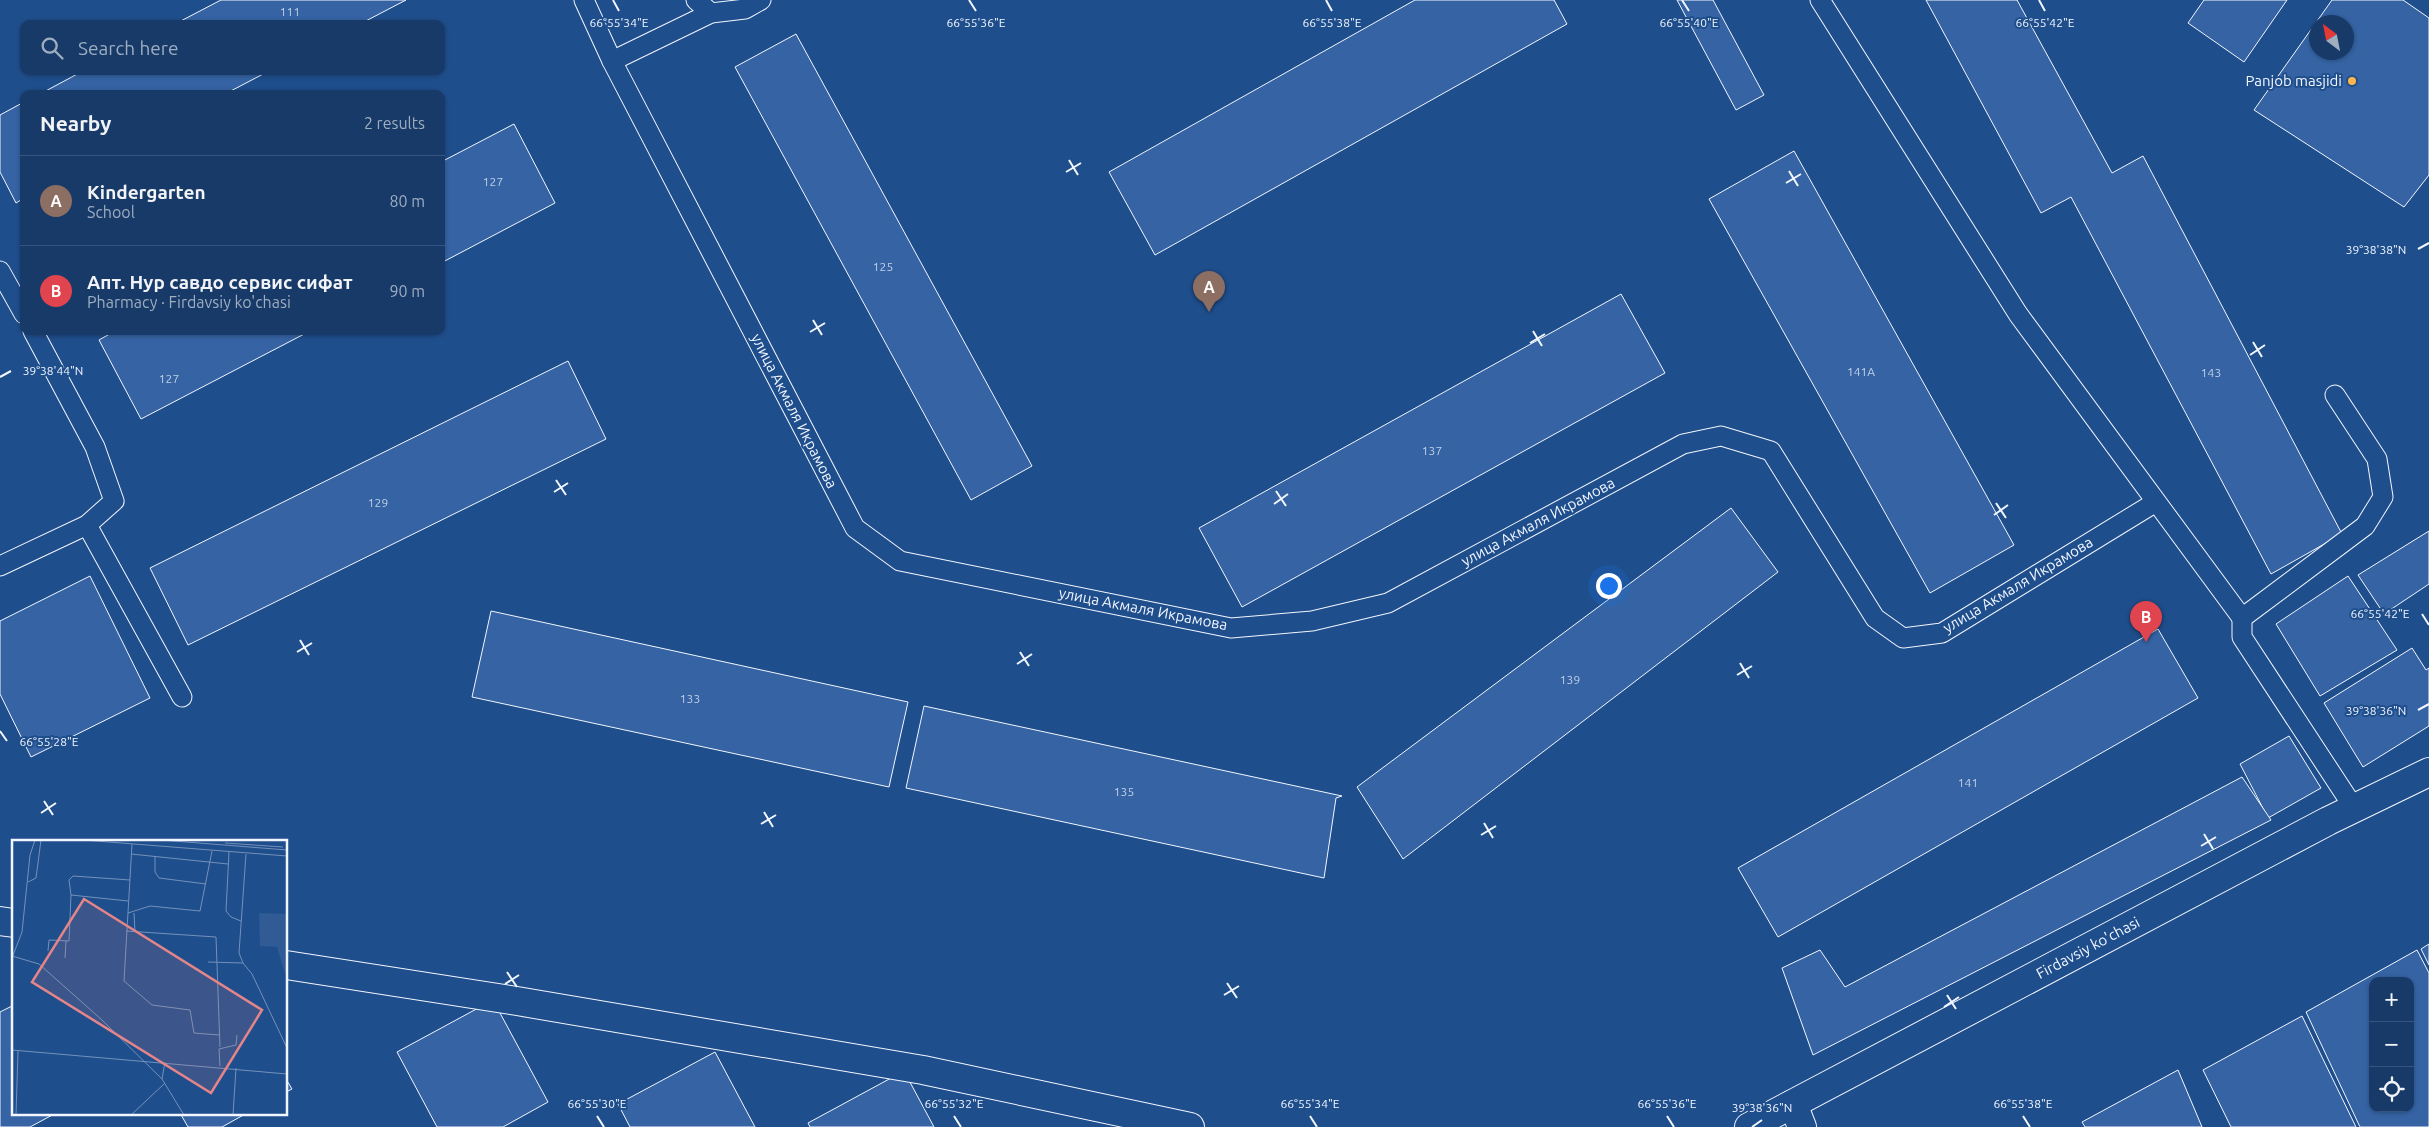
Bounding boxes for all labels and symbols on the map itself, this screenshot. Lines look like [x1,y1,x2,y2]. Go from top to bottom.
house number: 111 [280,5,300,18]
north arrow [2309,15,2354,60]
text: 66°55'34"E [590,16,649,29]
text: 66°55'36"E [947,16,1006,29]
text: 66°55'38"E [1303,16,1362,29]
text: 66°55'40"E [1660,16,1719,29]
text: 66°55'42"E [2016,16,2075,29]
place label: Panjob masjidi [2245,72,2342,89]
marker: Panjob masjidi [2346,75,2358,87]
house number: 127 [483,175,503,188]
text: 39°38'38"N [2346,243,2406,256]
house number: 125 [873,260,893,273]
pin: A [1193,271,1225,312]
street label: улица Акмаля Икрамова [748,331,841,491]
text: 39°38'44"N [23,364,83,377]
house number: 141А [1847,365,1875,378]
house number: 143 [2201,366,2221,379]
house number: 127 [159,372,179,385]
house number: 137 [1422,444,1442,457]
street label: улица Акмаля Икрамова [1458,474,1617,569]
house number: 129 [368,496,388,509]
street label: улица Акмаля Икрамова [1940,533,2096,636]
your location [1596,573,1622,599]
street label: улица Акмаля Икрамова [1057,584,1229,633]
pin: B [2130,601,2162,642]
text: 66°55'42"E [2351,607,2410,620]
house number: 139 [1560,673,1580,686]
house number: 133 [680,692,700,705]
text: 39°38'36"N [2346,704,2406,717]
text: 66°55'28"E [20,735,79,748]
house number: 141 [1958,776,1978,789]
house number: 135 [1114,785,1134,798]
inset map [12,840,288,1114]
street label: Firdavsiy ko'chasi [2033,913,2142,982]
text: 66°55'30"E [568,1097,627,1110]
text: 66°55'32"E [925,1097,984,1110]
text: 66°55'34"E [1281,1097,1340,1110]
text: 66°55'36"E [1638,1097,1697,1110]
text: 66°55'38"E [1994,1097,2053,1110]
text: 39°38'36"N [1732,1101,1792,1114]

